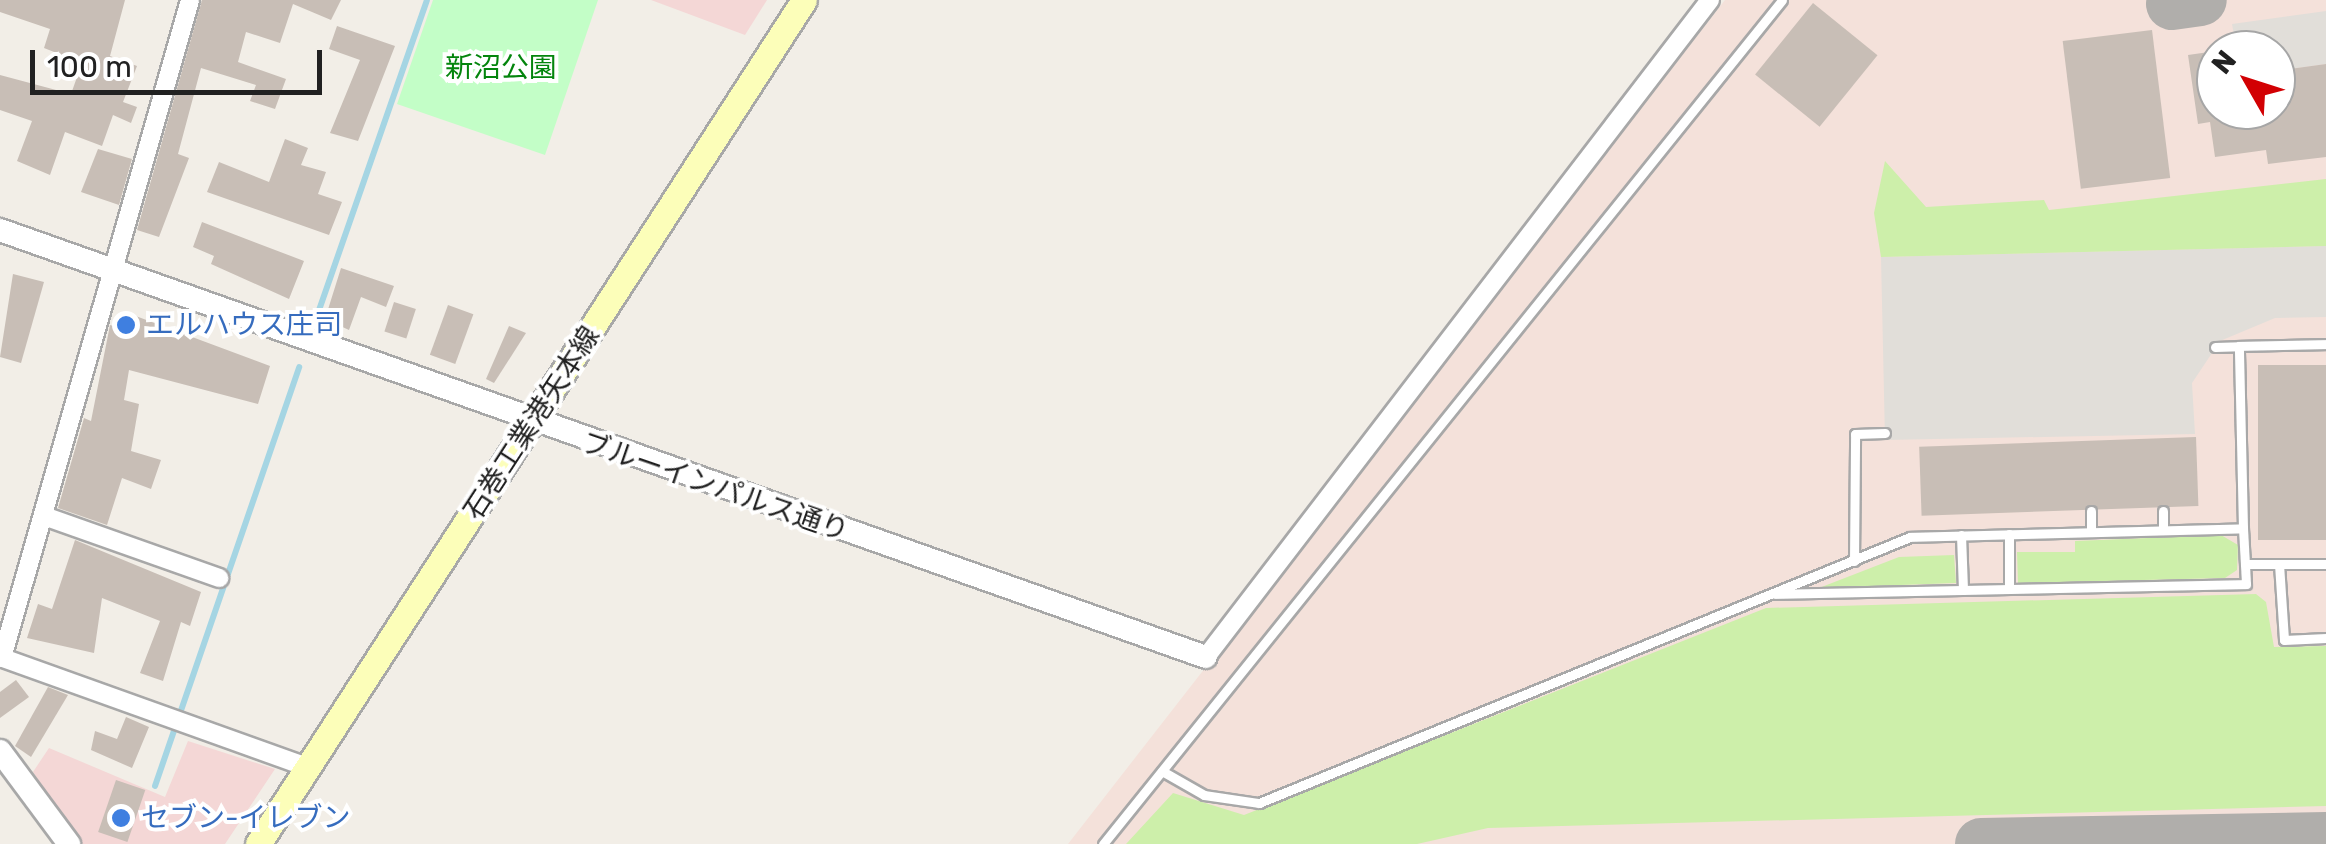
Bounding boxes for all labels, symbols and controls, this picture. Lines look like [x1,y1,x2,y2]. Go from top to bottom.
scale bar [35,30,328,92]
north arrow [2196,30,2296,130]
text: N [2205,44,2243,80]
text: 100 m [47,49,132,85]
park label: 新沼公園 [445,51,557,85]
place label: エルハウス庄司 [146,308,342,342]
marker: エルハウス庄司 [115,314,137,336]
street label: 石巻工業港矢本線 [457,320,607,526]
street label: ブルーインパルス通り [577,426,853,548]
place label: セブン-イレブン [141,801,351,835]
marker: セブン-イレブン [110,807,132,829]

